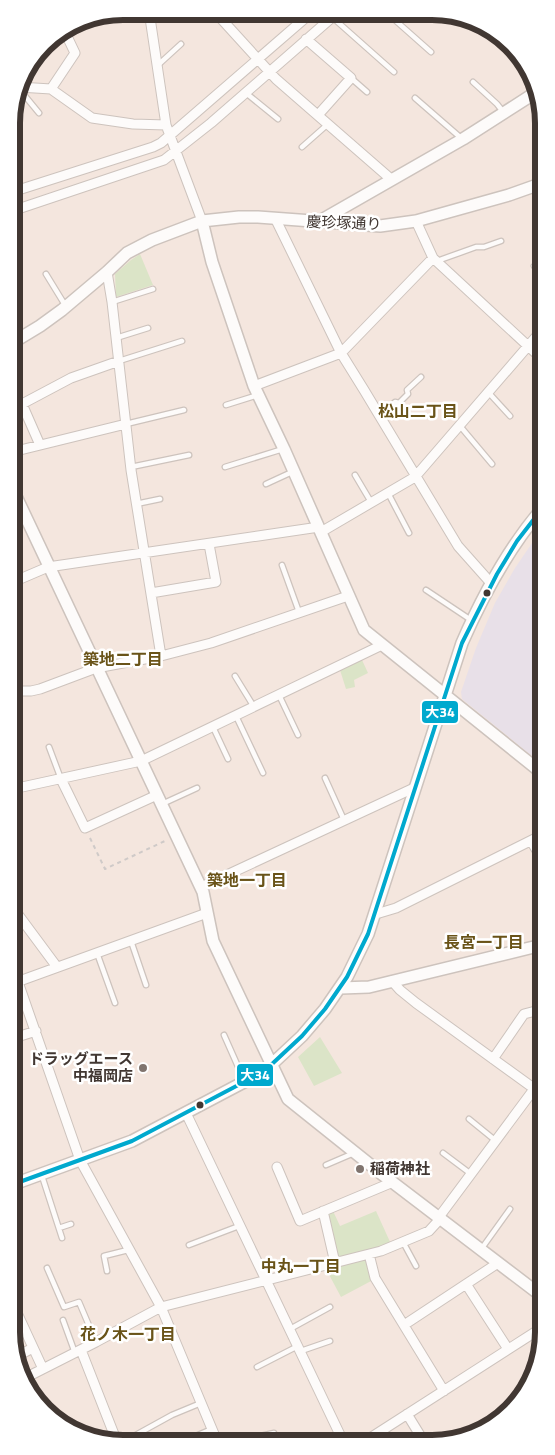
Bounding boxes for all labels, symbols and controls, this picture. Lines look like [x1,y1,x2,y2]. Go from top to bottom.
street label: 慶珍塚通り [306,210,382,235]
district label: 松山二丁目 [378,399,458,423]
unlabelled marker [482,588,492,598]
district label: 築地二丁目 [83,647,163,671]
line badge: 大34 [421,700,459,724]
text: 大34 [425,701,455,722]
district label: 築地一丁目 [207,868,287,892]
district label: 長宮一丁目 [444,930,524,954]
place label: ドラッグエース 中福岡店 [29,1047,133,1087]
marker: ドラッグエース 中福岡店 [137,1062,149,1074]
line badge: 大34 [236,1063,274,1087]
text: 大34 [240,1064,270,1085]
unlabelled marker [195,1100,205,1110]
place label: 稲荷神社 [370,1157,430,1180]
marker: 稲荷神社 [354,1163,366,1175]
district label: 中丸一丁目 [261,1254,341,1278]
district label: 花ノ木一丁目 [80,1322,176,1346]

